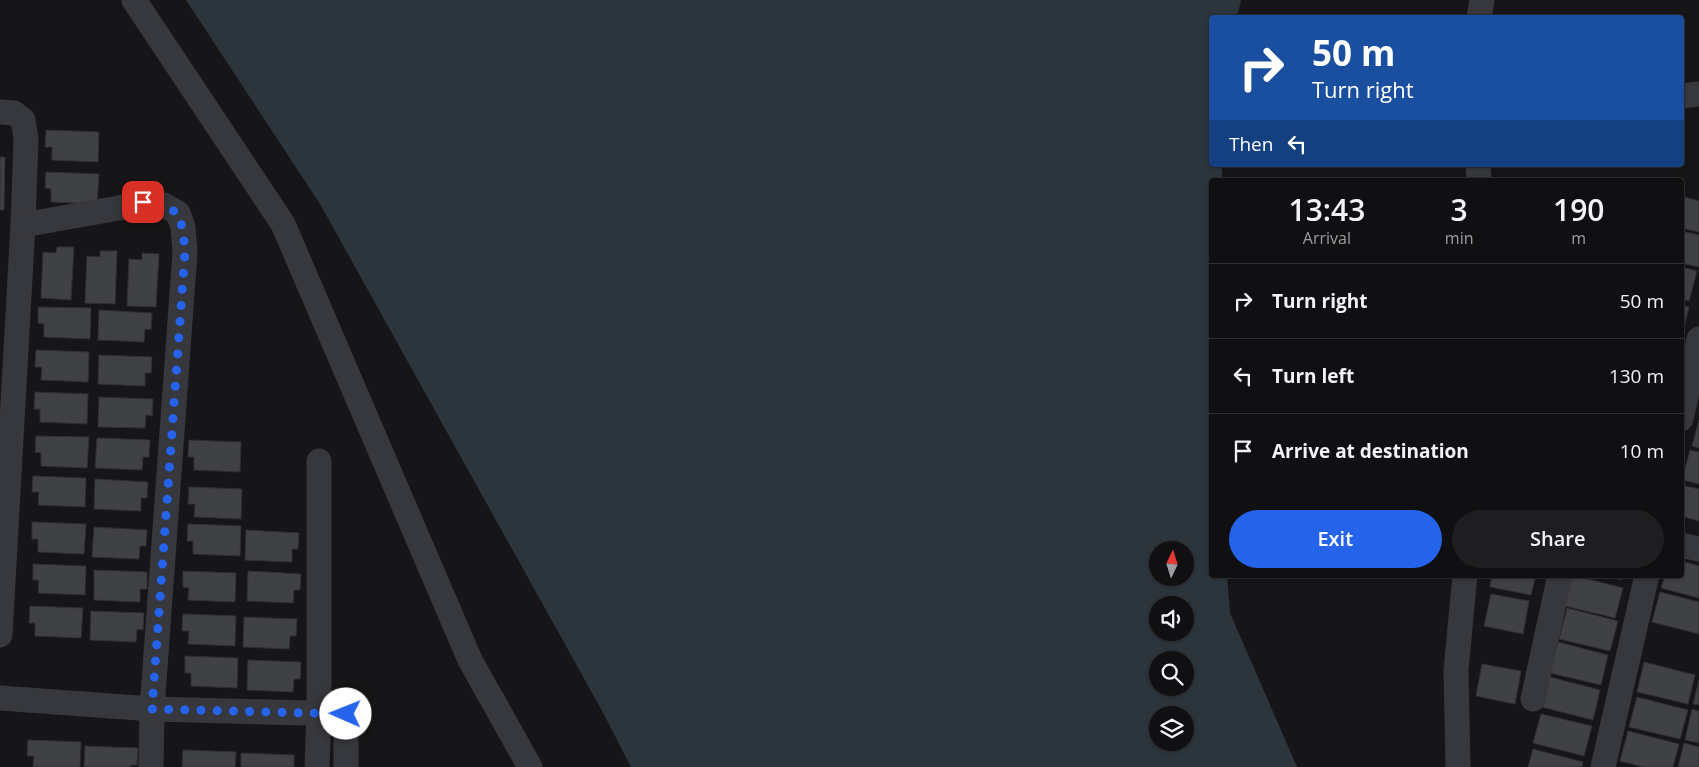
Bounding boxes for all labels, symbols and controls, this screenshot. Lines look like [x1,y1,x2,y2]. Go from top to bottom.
text: 50 m [1312,29,1395,76]
icon: right [1229,35,1294,100]
text: Turn right [1312,74,1414,104]
icon: left [1283,130,1311,158]
text: Then [1229,131,1273,157]
pin [122,181,164,223]
icon: arrive [129,188,157,216]
text: 13:43 [1289,189,1365,230]
text: 3 [1451,189,1468,230]
text: 190 [1553,189,1604,230]
text: Arrival [1303,227,1351,249]
text: min [1445,227,1474,249]
text: m [1571,227,1586,249]
icon: right [1229,287,1257,315]
text: Turn right [1272,288,1367,314]
text: 50 m [1620,288,1664,314]
icon: left [1229,362,1257,390]
text: Turn left [1272,363,1354,389]
text: 130 m [1609,363,1664,389]
icon: arrive [1229,437,1257,465]
text: Arrive at destination [1272,438,1469,464]
text: 10 m [1620,438,1664,464]
button: Exit [1229,510,1442,568]
button: Share [1452,510,1664,568]
north arrow [1149,541,1194,586]
map controls [1149,541,1194,751]
button: sound [1149,596,1194,641]
button: search [1149,651,1194,696]
position arrow [319,687,371,739]
button: layers [1149,706,1194,751]

